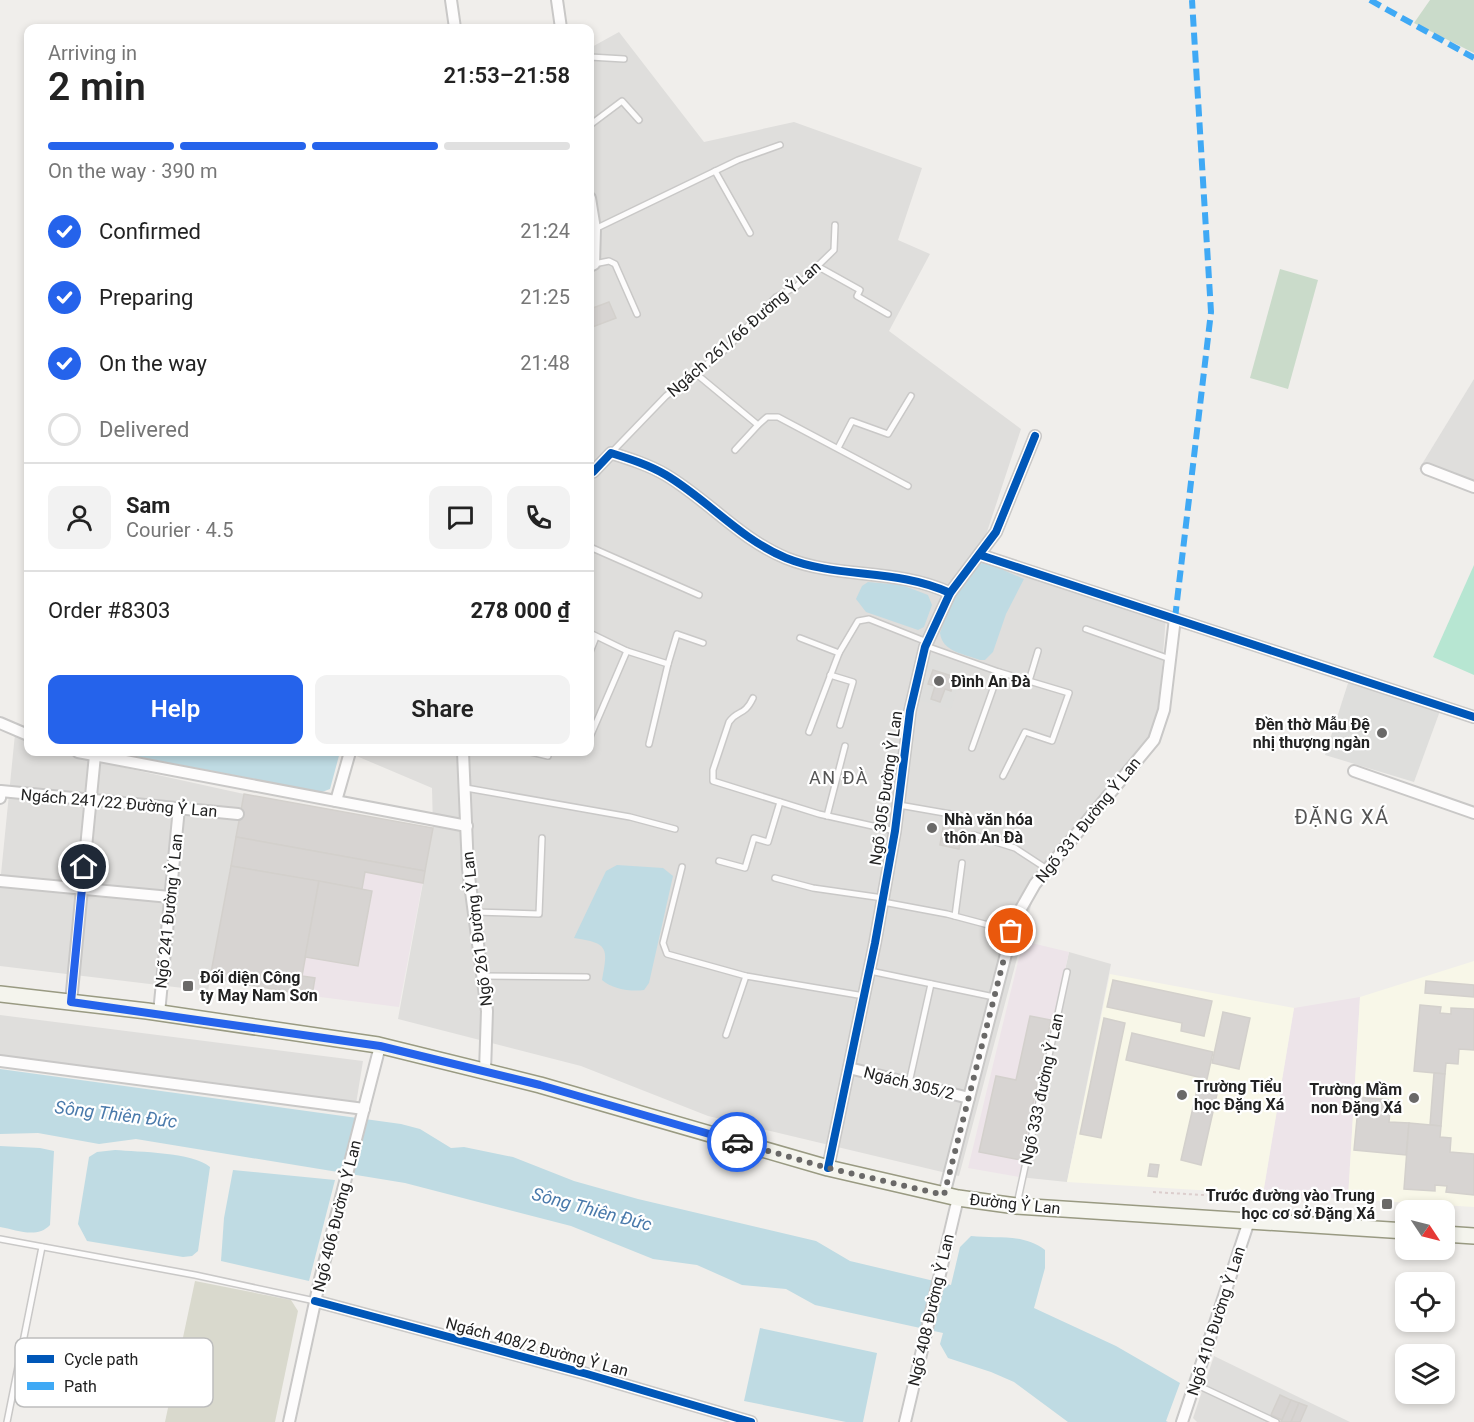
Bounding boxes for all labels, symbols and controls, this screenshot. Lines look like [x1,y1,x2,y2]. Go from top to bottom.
text: Arriving in [48,41,137,65]
text: 21:53–21:58 [443,63,570,88]
text: 2 min [48,64,146,110]
text: On the way · 390 m [48,159,217,183]
icon: check [48,215,81,248]
text: Confirmed [99,219,201,244]
text: 21:24 [520,219,570,243]
street label: Ngách 261/66 Đường Ỷ Lan [663,256,825,401]
icon: check [48,281,81,314]
text: Preparing [99,285,193,310]
text: 21:25 [520,285,570,309]
icon: check [48,347,81,380]
text: On the way [99,351,207,376]
text: 21:48 [520,351,570,375]
text: Delivered [99,417,189,442]
button: person [48,486,111,549]
button: chat [429,486,492,549]
button: phone [507,486,570,549]
text: Sam [126,493,170,518]
text: Courier · 4.5 [126,518,233,542]
text: Order #8303 [48,598,170,623]
text: 278 000 ₫ [471,598,570,623]
place label: Đình An Đà [951,672,1031,691]
marker: Đình An Đà [932,674,946,688]
button: Help [48,675,303,744]
button: Share [315,675,570,744]
street label: Ngõ 305 Đường Ỷ Lan [865,709,906,866]
place label: Đền thờ Mẫu Đệ nhị thượng ngàn [1253,715,1370,752]
marker: Đền thờ Mẫu Đệ nhị thượng ngàn [1375,726,1389,740]
street label: Ngõ 331 Đường Ỷ Lan [1031,753,1144,886]
district label: AN ĐÀ [809,767,869,788]
street label: Ngách 241/22 Đường Ỷ Lan [20,784,218,821]
district label: ĐẶNG XÁ [1294,805,1390,829]
place label: Nhà văn hóa thôn An Đà [944,810,1033,847]
marker: Nhà văn hóa thôn An Đà [925,821,939,835]
street label: Ngõ 241 Đường Ỷ Lan [150,832,187,989]
pin [58,841,109,892]
icon: home [67,850,100,883]
street label: Ngõ 261 Đường Ỷ Lan [457,851,496,1008]
pin [985,905,1036,956]
icon: bag [994,914,1027,947]
place label: Đối diện Công ty May Nam Sơn [200,968,318,1005]
marker: Đối diện Công ty May Nam Sơn [181,979,195,993]
street label: Ngõ 333 đường Ỷ Lan [1016,1011,1067,1167]
street label: Ngách 305/2 [862,1063,956,1103]
place label: Trường Tiểu học Đặng Xá [1194,1077,1285,1114]
place label: Trường Mầm non Đặng Xá [1309,1080,1402,1117]
marker: Trường Tiểu học Đặng Xá [1175,1088,1189,1102]
marker: Trường Mầm non Đặng Xá [1407,1091,1421,1105]
water label: Sông Thiên Đức [54,1096,178,1132]
courier [707,1112,767,1172]
icon: car [721,1126,754,1159]
street label: Ngõ 406 Đường Ỷ Lan [308,1138,365,1294]
water label: Sông Thiên Đức [530,1183,654,1235]
place label: Trước đường vào Trung học cơ sở Đặng Xá [1206,1186,1375,1223]
street label: Đường Ỷ Lan [969,1189,1062,1218]
marker: Trước đường vào Trung học cơ sở Đặng Xá [1380,1197,1394,1211]
north arrow [1395,1200,1455,1260]
map controls [1395,1200,1455,1404]
street label: Ngõ 408 Đường Ỷ Lan [903,1232,958,1388]
street label: Ngõ 410 Đường Ỷ Lan [1182,1244,1249,1398]
button: locate [1395,1272,1455,1332]
street label: Ngách 408/2 Đường Ỷ Lan [444,1313,631,1381]
legend [15,1338,213,1407]
button: layers [1395,1344,1455,1404]
text: Cycle path [64,1350,138,1369]
text: Path [64,1377,97,1396]

